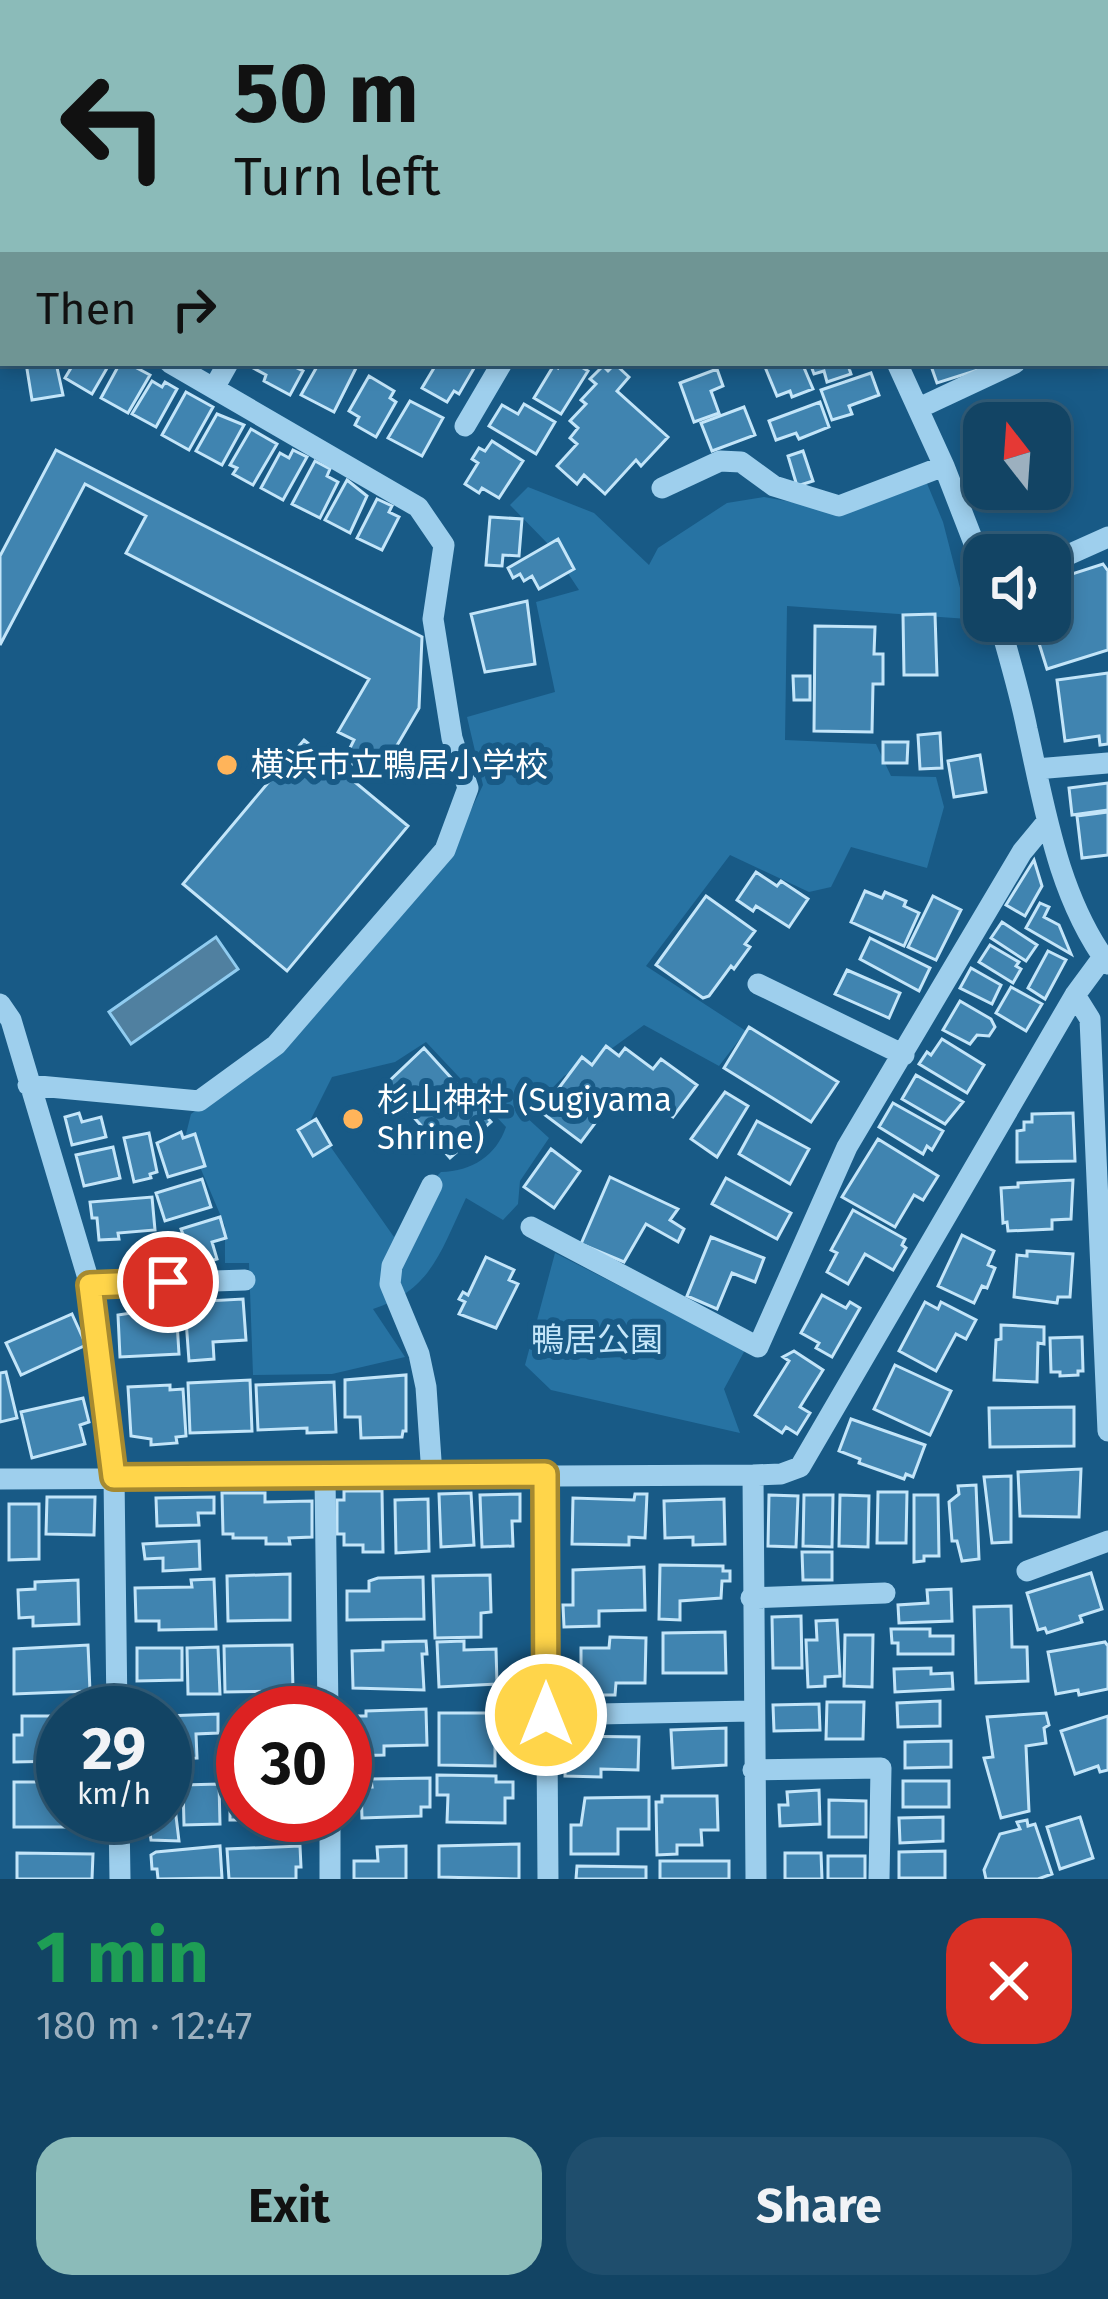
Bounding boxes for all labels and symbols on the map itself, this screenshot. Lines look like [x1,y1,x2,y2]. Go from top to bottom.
north arrow [963,402,1071,510]
place label: 横浜市立鴨居小学校 [251,745,548,785]
marker: 横浜市立鴨居小学校 [214,752,240,778]
place label: 杉山神社 (Sugiyama Shrine) [377,1080,672,1158]
marker: 杉山神社 (Sugiyama Shrine) [340,1106,366,1132]
pin [117,1231,219,1333]
park label: 鴨居公園 [531,1320,663,1360]
position arrow [483,1652,609,1778]
speed limit sign: 30 [216,1686,372,1842]

